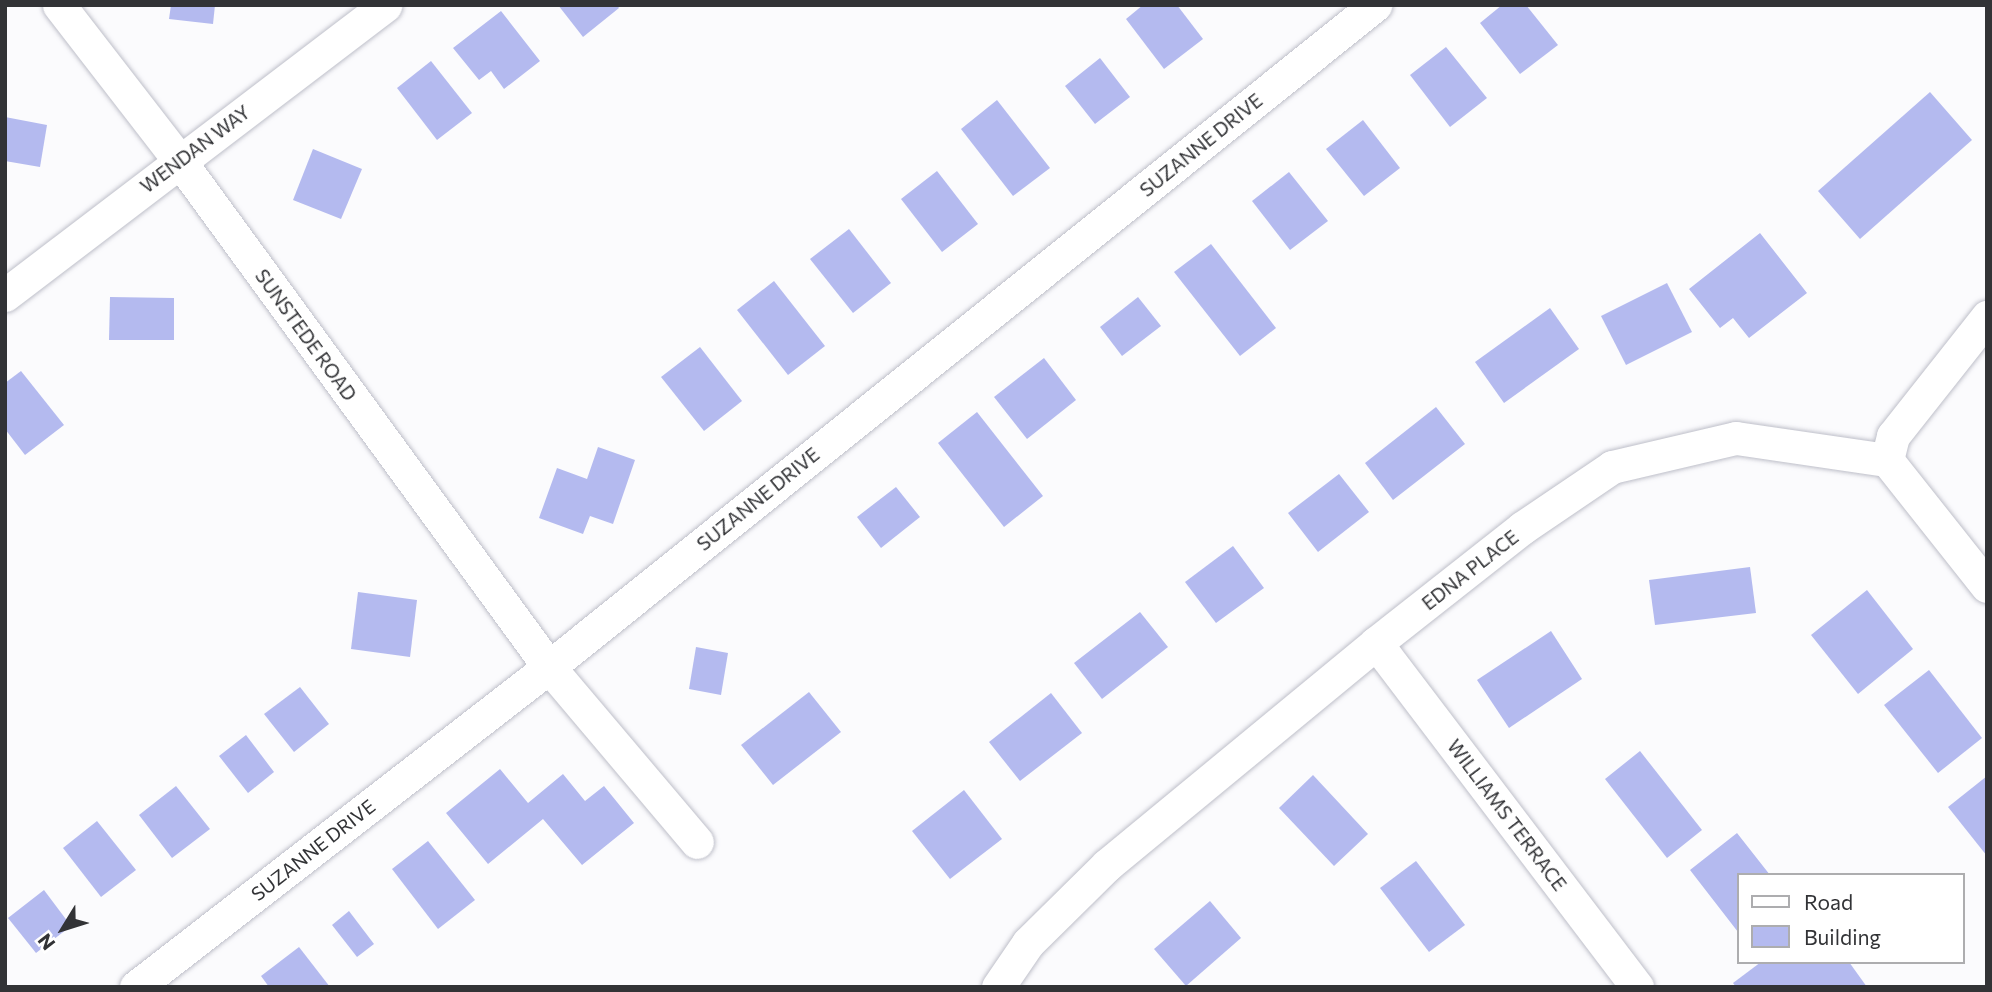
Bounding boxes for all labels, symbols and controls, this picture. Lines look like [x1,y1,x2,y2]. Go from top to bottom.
street label: SUZANNE DRIVE [1135,89,1267,201]
street label: WENDAN WAY [136,100,254,198]
street label: SUNSTEDE ROAD [251,265,361,405]
street label: SUZANNE DRIVE [692,443,824,555]
street label: EDNA PLACE [1417,525,1523,615]
street label: WILLIAMS TERRACE [1443,735,1571,895]
street label: SUZANNE DRIVE [247,795,379,905]
legend [1736,873,1964,964]
text: Road [1804,889,1853,914]
north arrow [28,894,98,964]
text: Building [1804,924,1881,949]
text: N [33,930,60,955]

